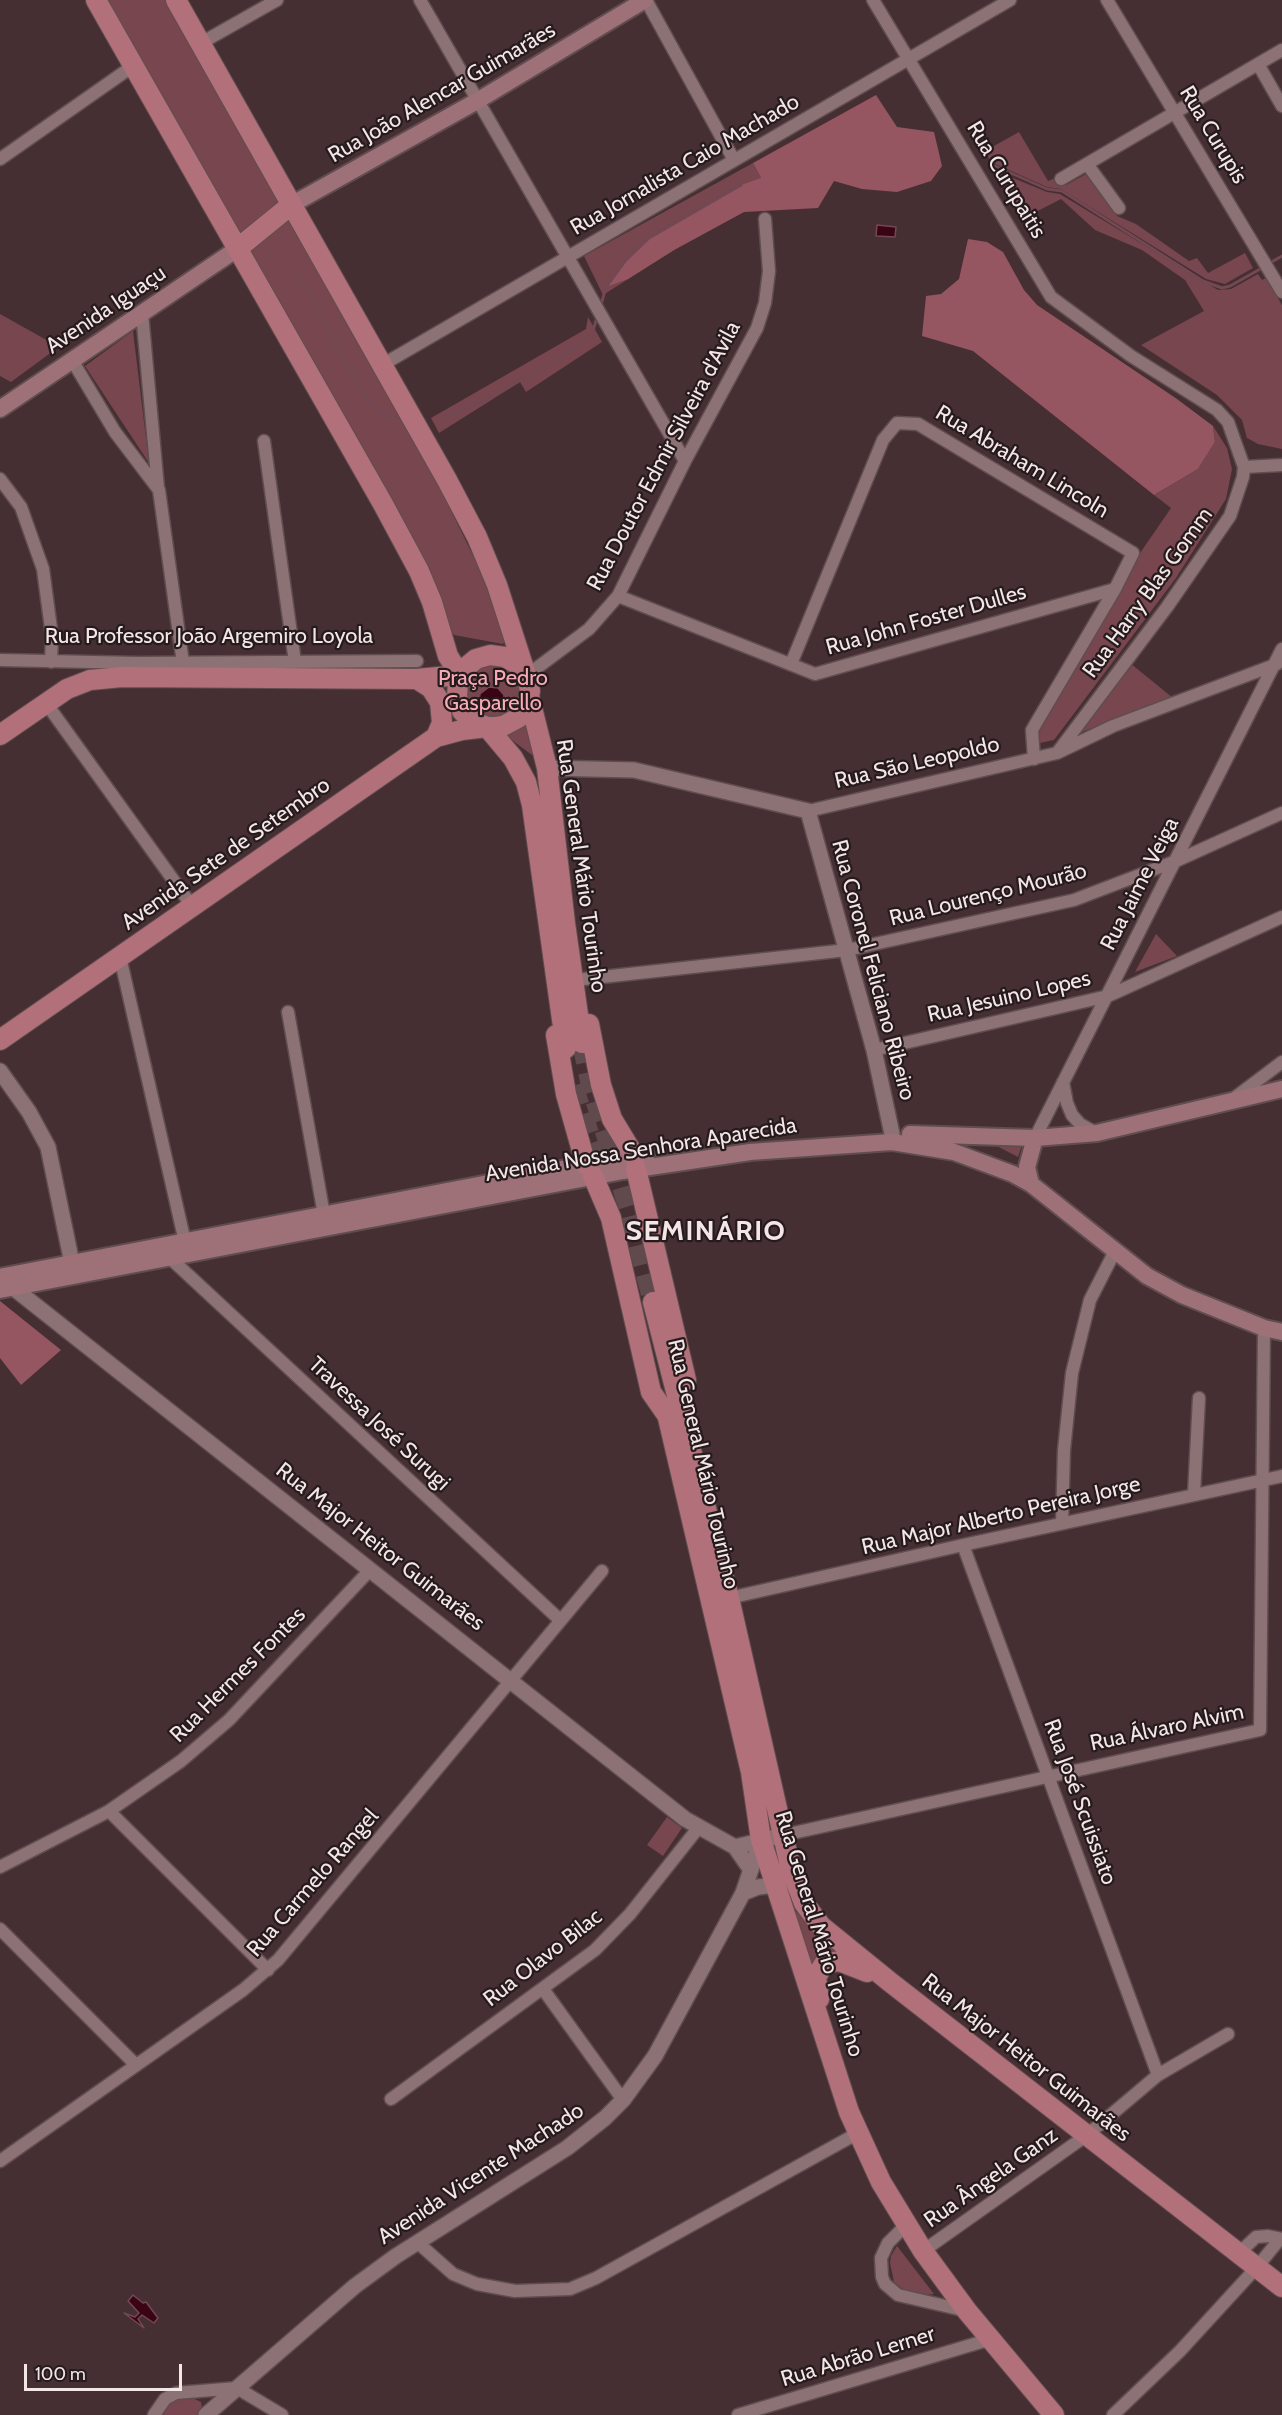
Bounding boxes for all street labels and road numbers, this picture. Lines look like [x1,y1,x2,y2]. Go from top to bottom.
street label: Rua João Alencar Guimarães [324,17,560,169]
street label: Rua Curupis [1174,81,1252,189]
street label: Rua Jornalista Caio Machado [566,89,804,241]
street label: Rua Curupaitis [961,117,1051,243]
street label: Avenida Iguaçu [41,260,171,360]
street label: Rua Doutor Edmir Silveira d'Avila [582,317,746,595]
street label: Rua Abraham Lincoln [931,400,1113,524]
street label: Rua Harry Blas Gomm [1077,503,1219,683]
street label: Rua John Foster Dulles [823,579,1029,661]
street label: Rua Professor João Argemiro Loyola [45,624,373,650]
street label: Rua São Leopoldo [832,731,1002,795]
street label: Rua General Mário Tourinho [550,738,612,994]
street label: Avenida Sete de Setembro [117,772,335,936]
street label: Rua Jaime Veiga [1095,813,1185,955]
street label: Rua Coronel Feliciano Ribeiro [825,837,921,1103]
street label: Rua Lourenço Mourão [887,858,1089,932]
street label: Rua Jesuino Lopes [925,965,1093,1029]
street label: Avenida Nossa Senhora Aparecida [483,1112,799,1188]
street label: Rua General Mário Tourinho [661,1337,745,1591]
street label: Travessa José Surugi [303,1352,455,1496]
street label: Rua Major Heitor Guimarães [270,1457,490,1637]
street label: Rua Major Alberto Pereira Jorge [859,1471,1143,1561]
street label: Rua Hermes Fontes [165,1602,311,1748]
street label: Rua Álvaro Alvim [1088,1699,1246,1757]
street label: Rua José Scuissiato [1038,1716,1122,1888]
street label: Rua Carmelo Rangel [242,1804,384,1962]
street label: Rua General Mário Tourinho [769,1808,869,2060]
street label: Rua Olavo Bilac [478,1903,608,2013]
street label: Rua Major Heitor Guimarães [916,1968,1136,2148]
street label: Avenida Vicente Machado [373,2098,589,2250]
street label: Rua Ângela Ganz [919,2122,1063,2234]
street label: Rua Abrão Lerner [778,2321,938,2393]

